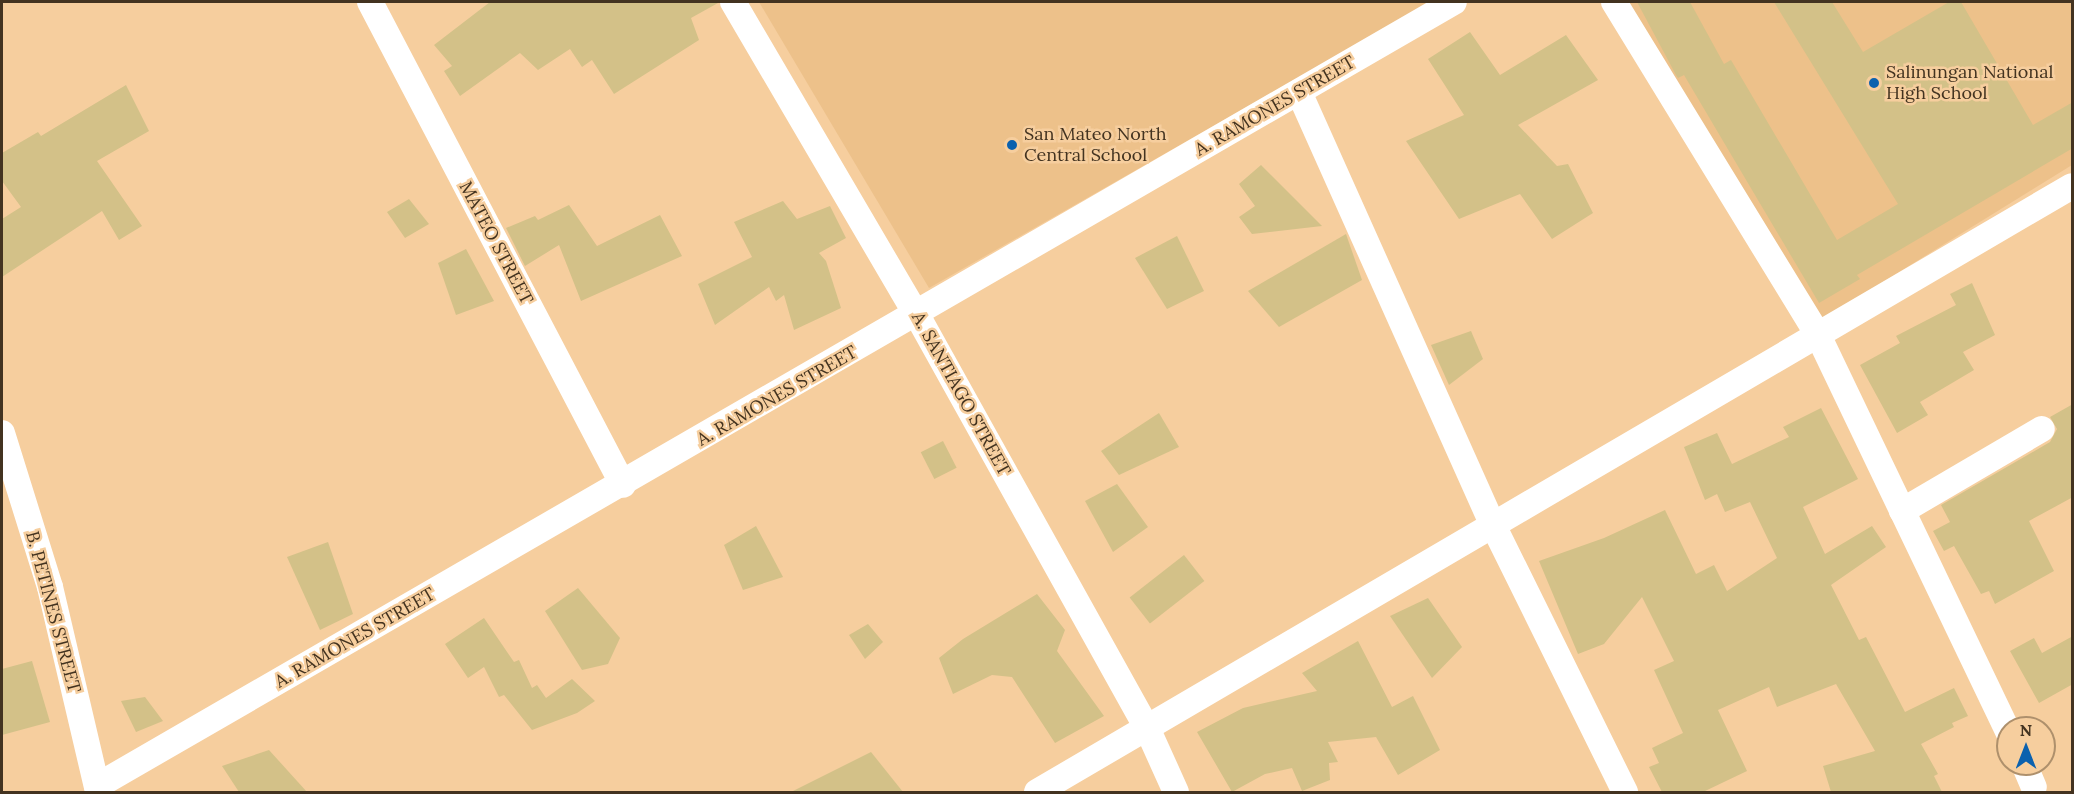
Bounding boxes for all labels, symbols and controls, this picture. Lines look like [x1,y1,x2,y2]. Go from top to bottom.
street label: A. RAMONES STREET [1191,51,1359,161]
place label: Salinungan National High School [1886,62,2053,104]
marker: Salinungan National High School [1867,76,1881,90]
place label: San Mateo North Central School [1024,124,1166,166]
marker: San Mateo North Central School [1005,138,1019,152]
street label: MATEO STREET [455,178,537,308]
street label: A. SANTIAGO STREET [907,308,1015,480]
street label: A. RAMONES STREET [693,341,861,451]
street label: B. PETINES STREET [21,529,85,695]
street label: A. RAMONES STREET [271,583,439,693]
north arrow [1996,716,2056,776]
text: N [2020,720,2032,740]

